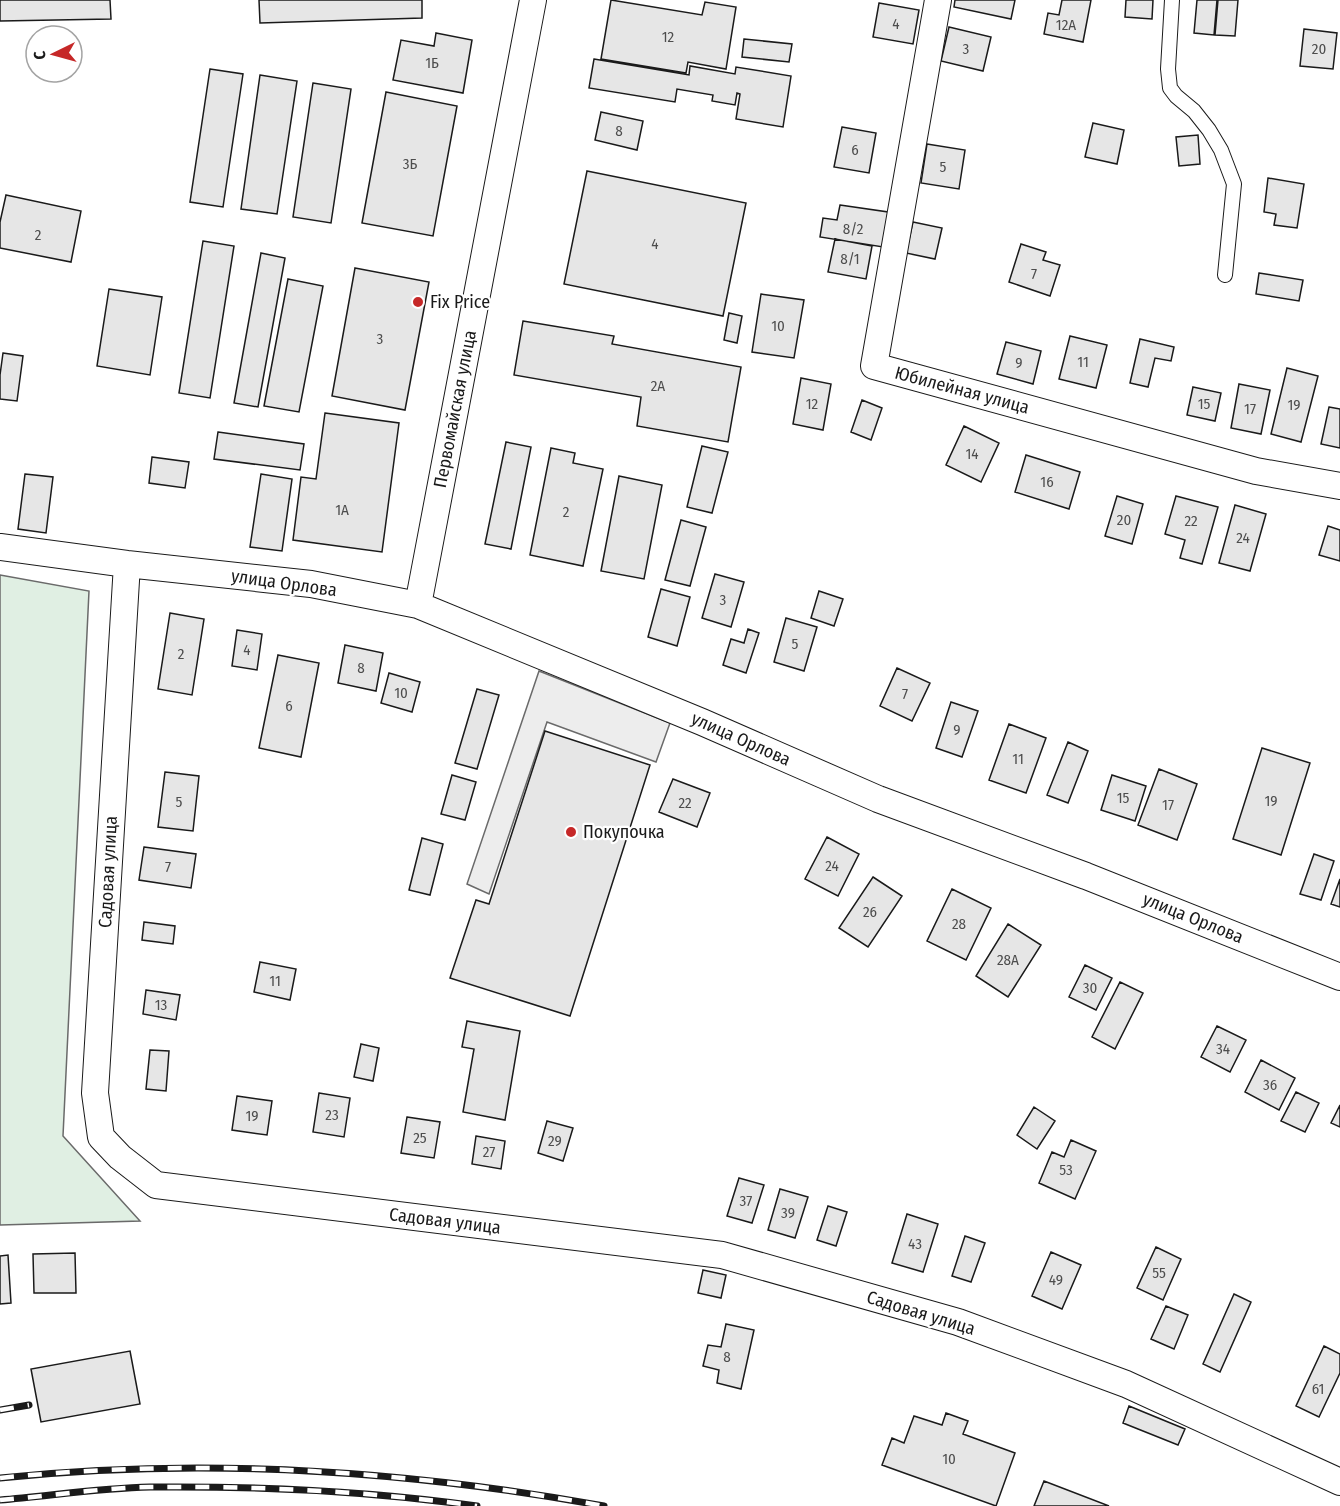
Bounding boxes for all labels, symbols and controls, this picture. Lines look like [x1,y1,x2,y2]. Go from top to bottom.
house number: 4 [892,15,900,33]
house number: 12А [1056,16,1076,34]
north arrow [24,24,84,84]
house number: 12 [662,28,675,46]
house number: 3 [963,40,970,58]
house number: 20 [1312,40,1326,58]
text: С [30,50,49,60]
house number: 1Б [425,54,439,72]
house number: 8 [615,122,623,140]
house number: 6 [851,141,859,159]
house number: 3Б [403,155,417,173]
house number: 5 [940,158,947,176]
house number: 8/2 [843,220,864,238]
house number: 2 [35,226,42,244]
house number: 4 [651,235,659,253]
house number: 8/1 [840,250,860,268]
house number: 7 [1031,265,1037,283]
place label: Fix Price [430,291,490,313]
marker: Fix Price [411,295,425,309]
house number: 10 [771,317,785,335]
street label: Первомайская улица [429,328,481,490]
house number: 3 [377,330,384,348]
house number: 11 [1077,353,1089,371]
house number: 9 [1015,354,1023,372]
street label: Юбилейная улица [892,361,1032,419]
house number: 2А [651,377,665,395]
house number: 12 [806,395,819,413]
house number: 15 [1198,395,1210,413]
house number: 19 [1287,396,1301,414]
house number: 17 [1244,400,1256,418]
house number: 14 [965,445,979,463]
house number: 16 [1040,473,1054,491]
house number: 1А [335,501,349,519]
house number: 2 [563,503,570,521]
house number: 20 [1117,511,1131,529]
house number: 22 [1184,512,1198,530]
house number: 24 [1236,529,1250,547]
street label: улица Орлова [230,565,338,601]
house number: 3 [720,591,727,609]
house number: 5 [792,635,799,653]
house number: 4 [243,641,251,659]
house number: 2 [178,645,185,663]
house number: 8 [357,659,365,677]
house number: 10 [394,684,408,702]
house number: 7 [902,685,908,703]
house number: 6 [285,697,293,715]
street label: улица Орлова [688,707,794,771]
house number: 9 [953,721,961,739]
house number: 11 [1012,750,1024,768]
house number: 15 [1117,789,1129,807]
house number: 19 [1264,792,1278,810]
house number: 5 [176,793,183,811]
house number: 22 [678,794,692,812]
house number: 17 [1162,796,1174,814]
street label: Садовая улица [94,815,122,929]
place label: Покупочка [583,821,665,843]
marker: Покупочка [564,825,578,839]
house number: 24 [825,857,839,875]
house number: 7 [165,858,171,876]
street label: улица Орлова [1140,888,1247,948]
house number: 26 [863,903,877,921]
house number: 28 [952,915,966,933]
house number: 28А [997,951,1019,969]
house number: 11 [269,972,281,990]
house number: 30 [1083,979,1097,997]
house number: 13 [155,996,168,1014]
house number: 34 [1216,1040,1230,1058]
house number: 36 [1263,1076,1277,1094]
house number: 23 [325,1106,339,1124]
house number: 19 [245,1107,259,1125]
house number: 25 [413,1129,427,1147]
house number: 29 [548,1132,562,1150]
house number: 27 [483,1143,495,1161]
house number: 53 [1059,1161,1073,1179]
house number: 37 [740,1192,752,1210]
street label: Садовая улица [388,1203,502,1239]
house number: 39 [781,1204,795,1222]
house number: 43 [908,1235,922,1253]
house number: 55 [1152,1264,1166,1282]
house number: 49 [1049,1271,1063,1289]
street label: Садовая улица [864,1286,978,1340]
house number: 8 [723,1348,731,1366]
house number: 61 [1312,1380,1324,1398]
house number: 10 [942,1450,956,1468]

